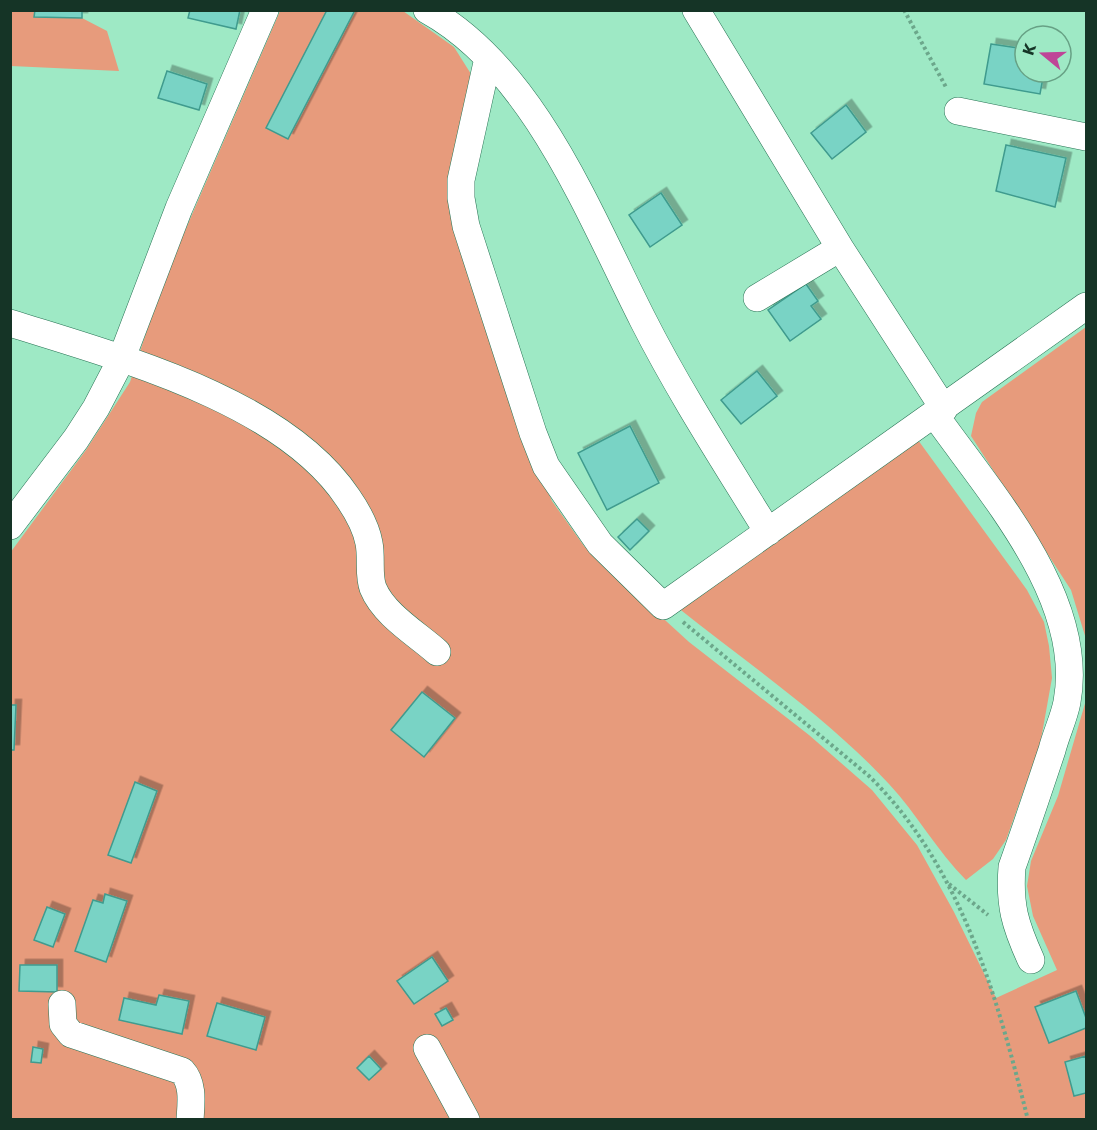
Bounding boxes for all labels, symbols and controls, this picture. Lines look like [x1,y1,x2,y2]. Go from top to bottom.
north arrow [1013,24,1073,84]
text: K [1017,40,1042,58]

